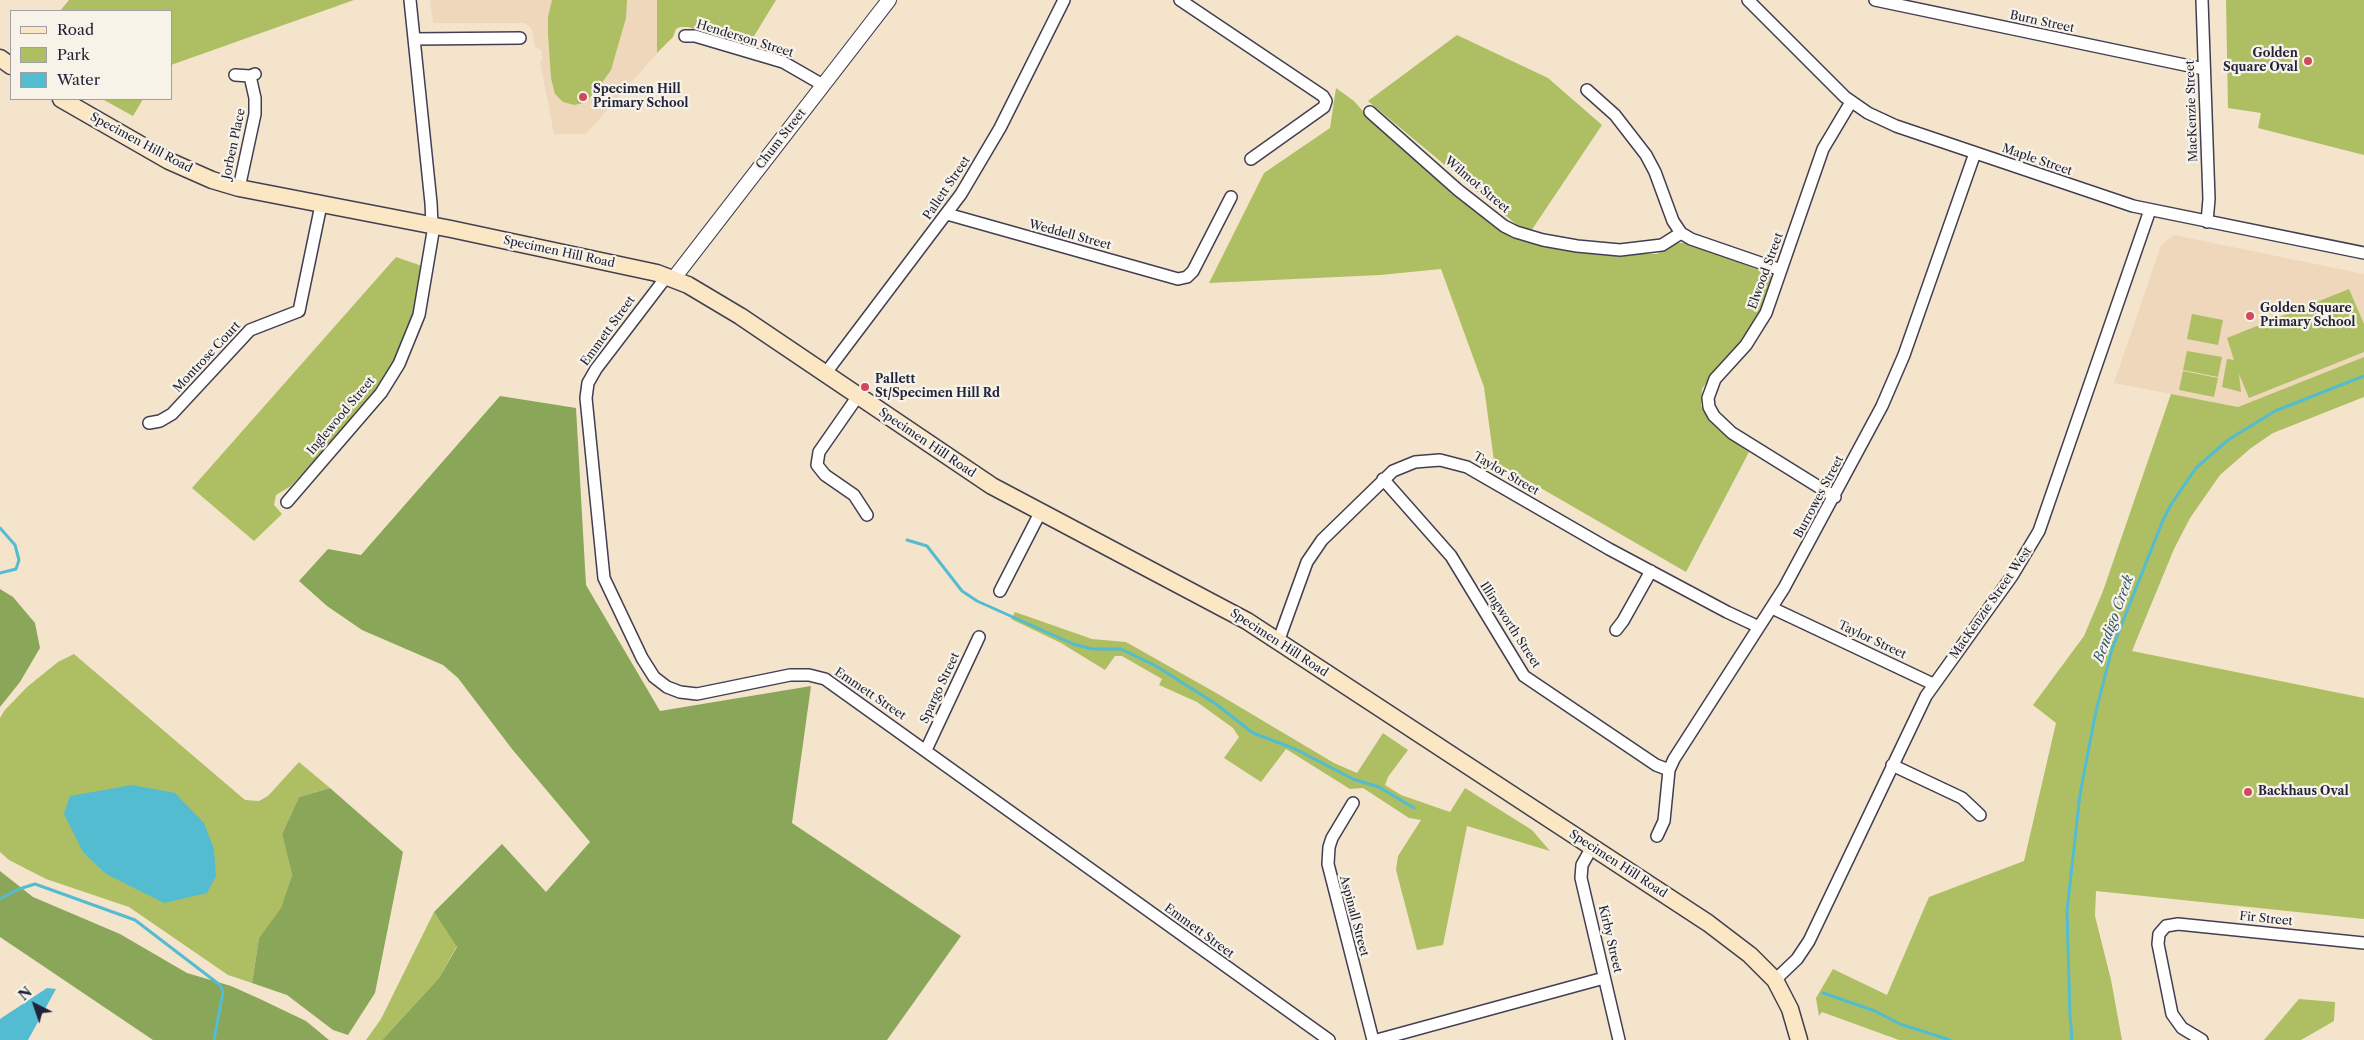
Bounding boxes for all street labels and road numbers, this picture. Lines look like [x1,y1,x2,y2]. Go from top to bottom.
street label: Burn Street [2008,8,2076,36]
street label: Henderson Street [695,17,795,61]
street label: MacKenzie Street [2183,60,2201,162]
street label: Chum Street [753,106,809,172]
street label: Jorben Place [219,107,249,181]
street label: Specimen Hill Road [87,110,195,176]
street label: Maple Street [2000,141,2074,179]
street label: Pallett Street [920,153,974,223]
street label: Wilmot Street [1442,154,1512,216]
street label: Weddell Street [1027,217,1113,253]
street label: Elwood Street [1745,231,1787,311]
street label: Specimen Hill Road [502,233,616,271]
street label: Emmett Street [578,293,638,369]
street label: Montrose Court [170,319,244,395]
street label: Inglewood Street [304,374,378,458]
street label: Specimen Hill Road [876,405,978,481]
street label: Taylor Street [1471,449,1541,499]
street label: Burrowes Street [1791,453,1847,541]
street label: MacKenzie Street West [1947,544,2035,662]
street label: Illingworth Street [1477,579,1543,671]
street label: Specimen Hill Road [1227,606,1331,680]
street label: Taylor Street [1836,618,1908,662]
street label: Spargo Street [917,650,963,726]
street label: Emmett Street [832,665,908,723]
street label: Specimen Hill Road [1566,827,1670,901]
street label: Aspinall Street [1336,874,1372,958]
street label: Emmett Street [1161,901,1237,961]
street label: Kirby Street [1595,904,1625,974]
street label: Fir Street [2239,909,2293,929]

